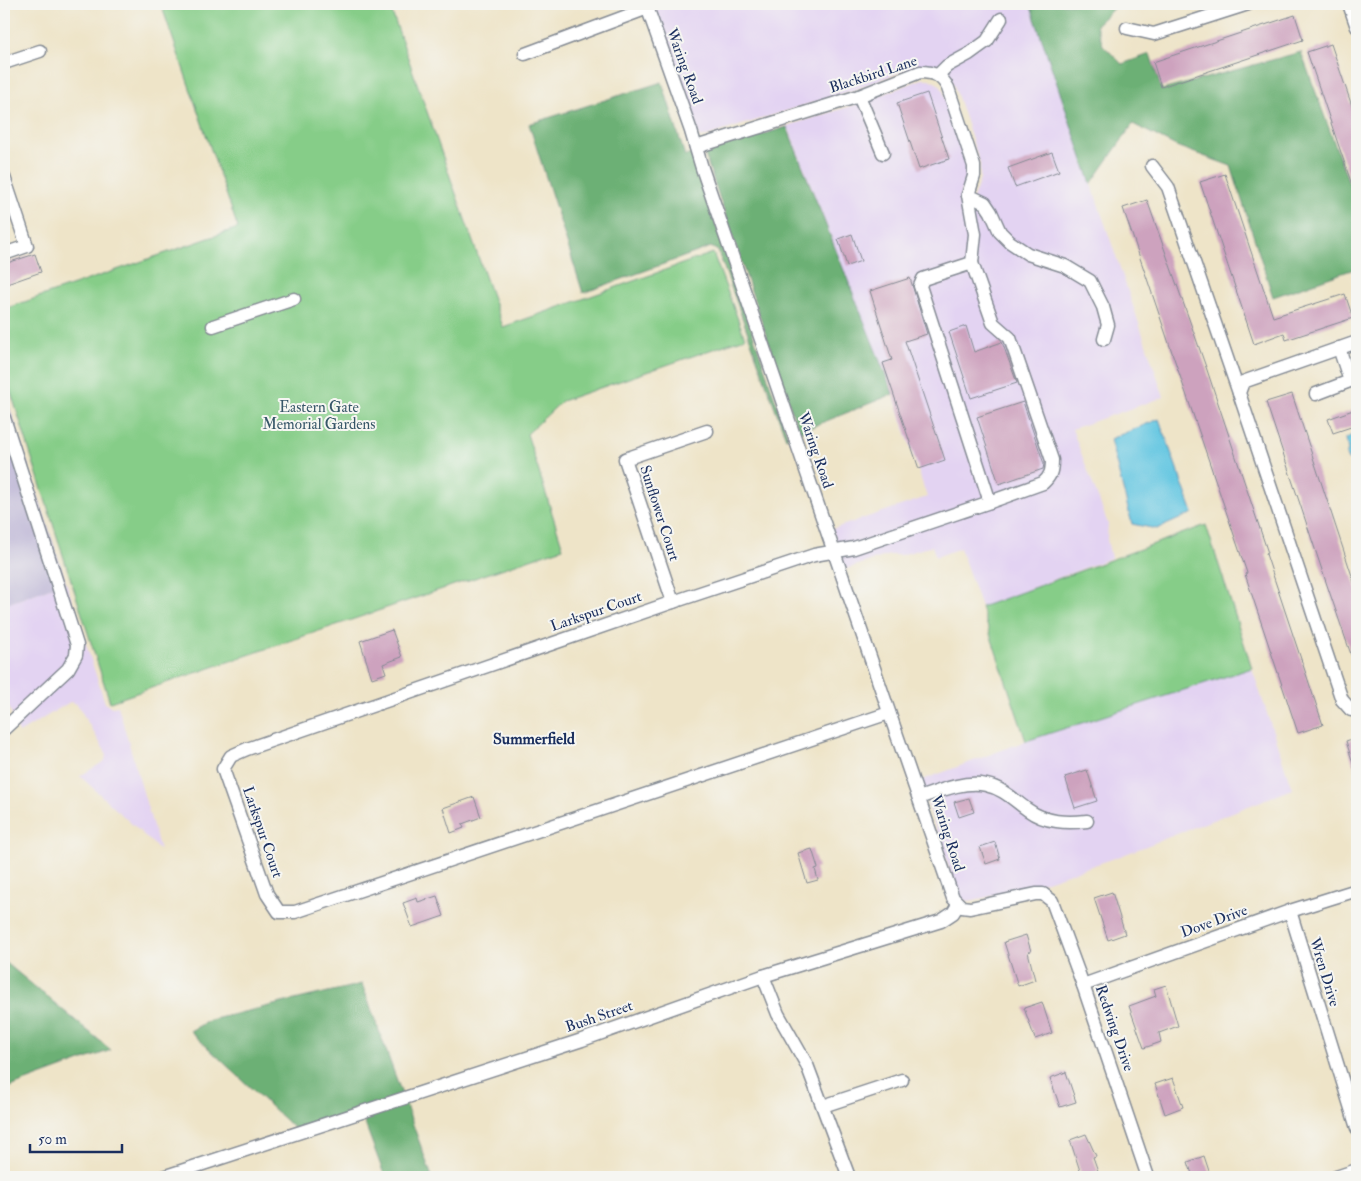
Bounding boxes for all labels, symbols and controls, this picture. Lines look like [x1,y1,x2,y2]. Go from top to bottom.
street label: Waring Road [662,25,707,107]
street label: Blackbird Lane [827,51,919,98]
park label: Eastern Gate Memorial Gardens [263,398,375,434]
street label: Waring Road [793,409,838,491]
street label: Sunflower Court [635,463,684,563]
street label: Larkspur Court [548,587,645,637]
district label: Summerfield [493,729,575,749]
street label: Larkspur Court [237,784,287,881]
street label: Waring Road [926,792,969,874]
street label: Dove Drive [1178,901,1250,942]
street label: Wren Drive [1305,934,1344,1009]
street label: Redwing Drive [1091,982,1138,1074]
street label: Bush Street [563,996,635,1037]
scale bar [30,1121,122,1153]
text: 50 m [38,1130,67,1149]

